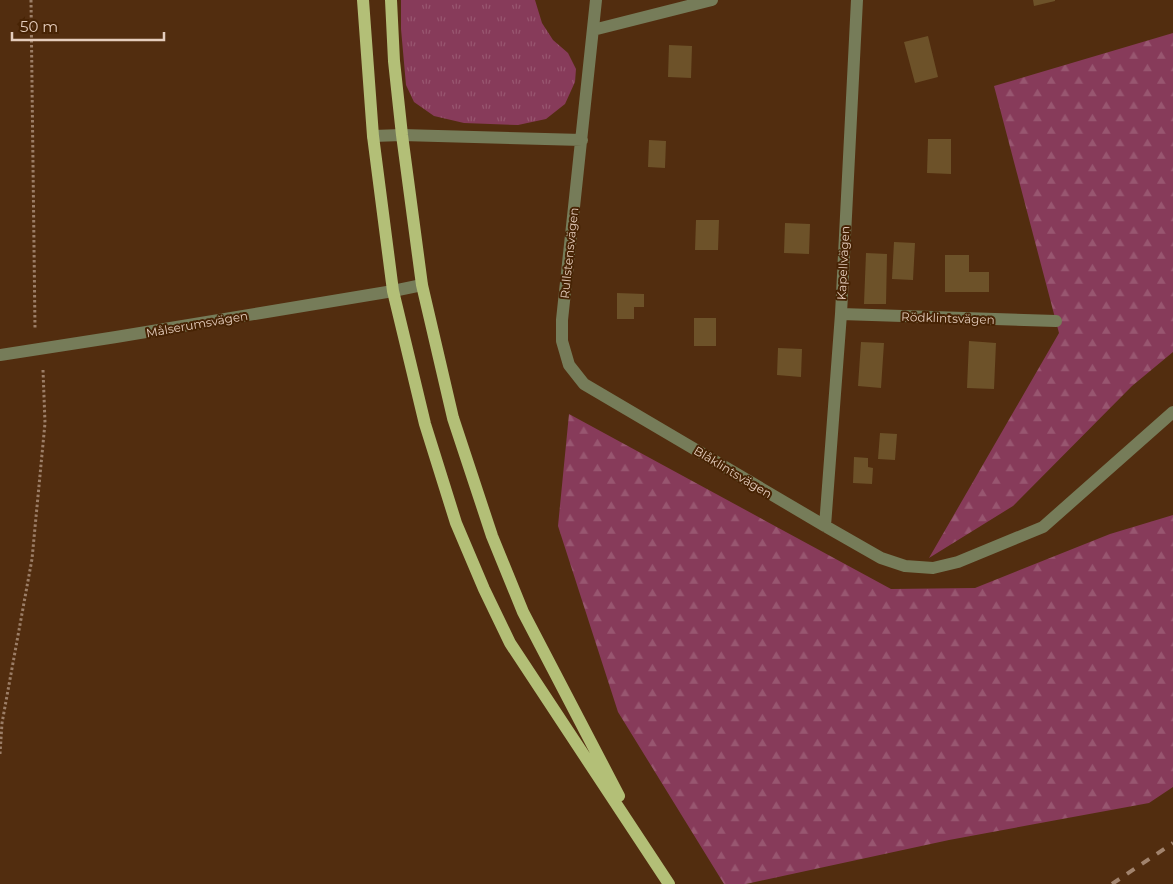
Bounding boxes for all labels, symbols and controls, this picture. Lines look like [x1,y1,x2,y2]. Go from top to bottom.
scale bar [12,10,165,42]
text: 50 m [20,17,58,36]
street label: Rullstensvägen [557,207,581,299]
street label: Kapellvägen [834,226,852,300]
street label: Målserumsvägen [145,308,249,340]
street label: Rödklintsvägen [901,309,995,327]
street label: Blåklintsvägen [691,443,775,501]

